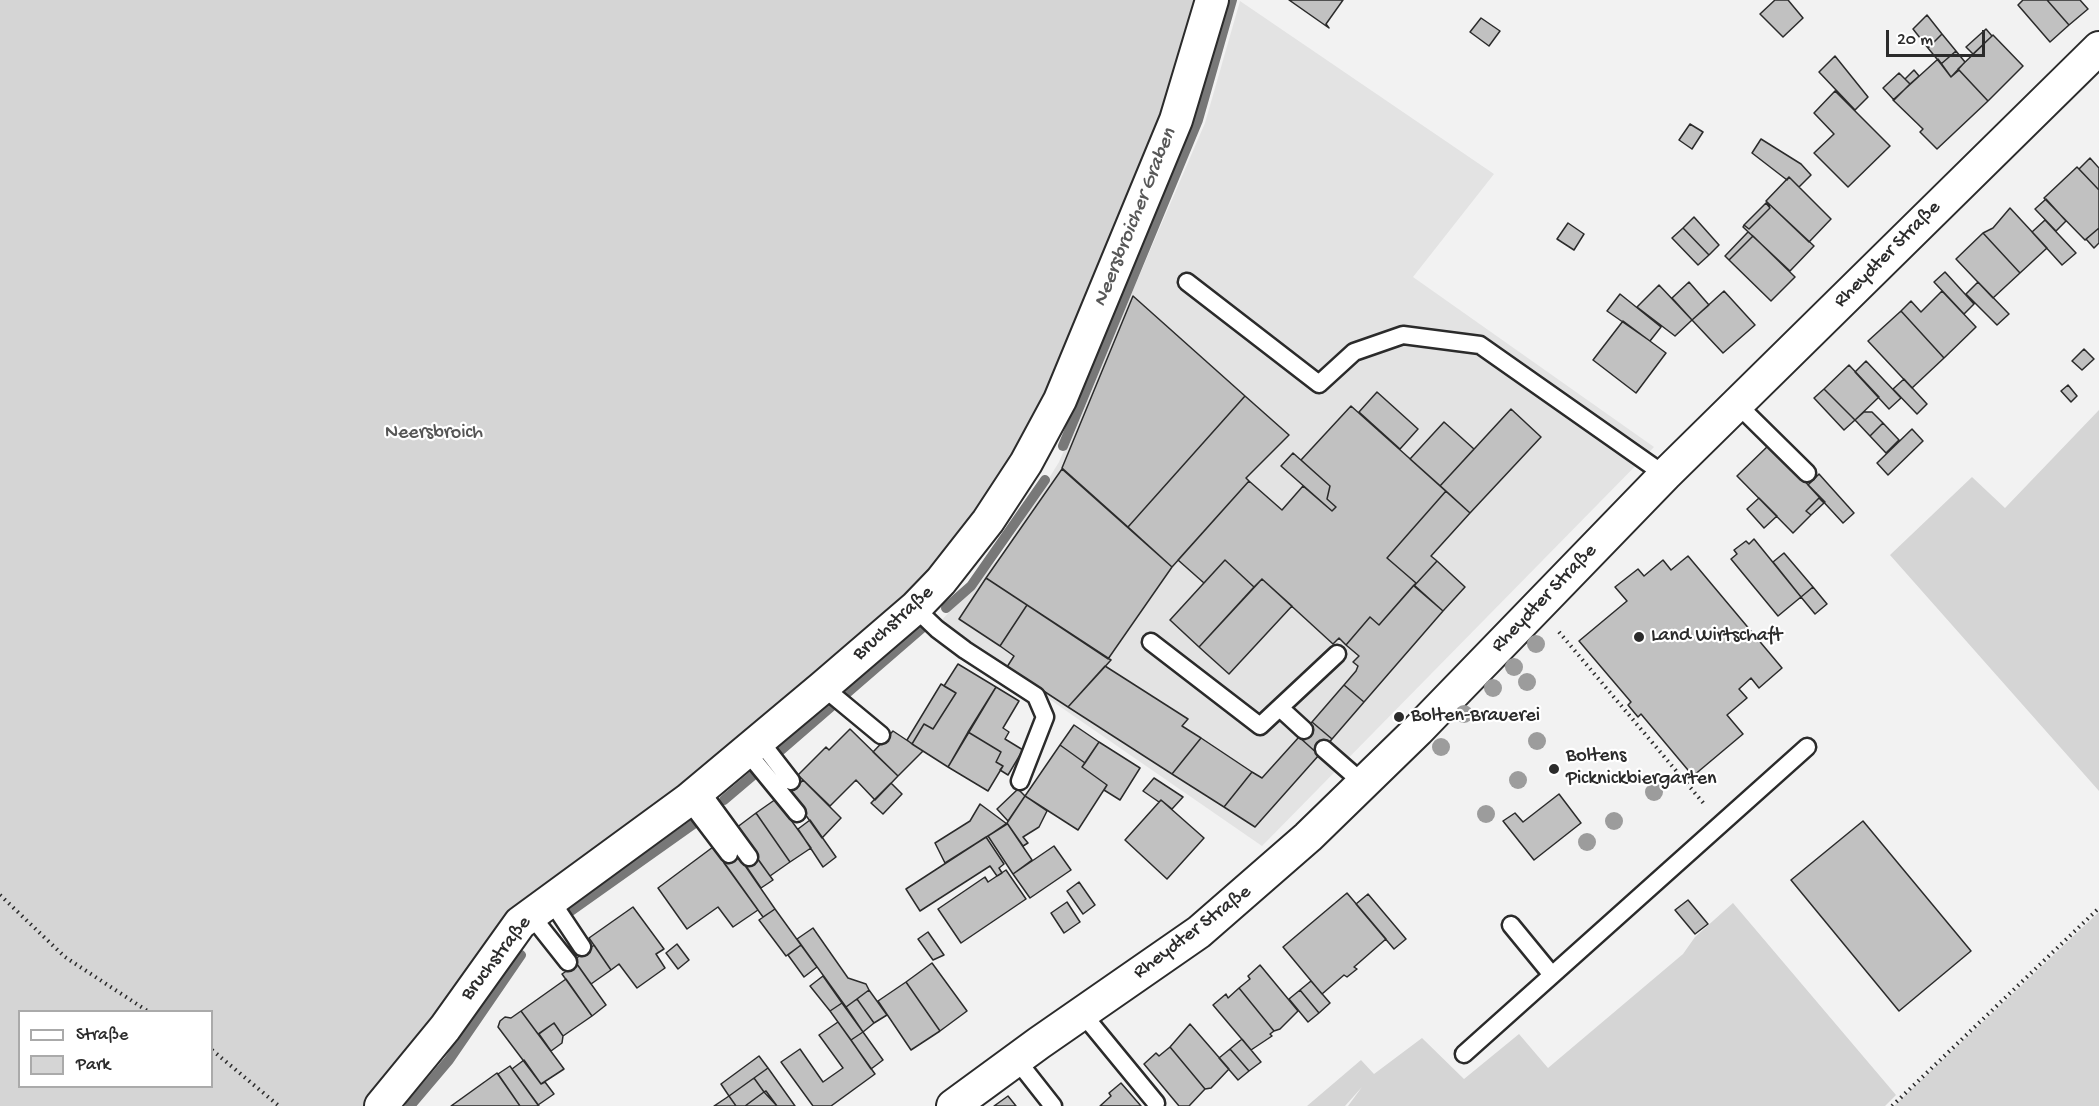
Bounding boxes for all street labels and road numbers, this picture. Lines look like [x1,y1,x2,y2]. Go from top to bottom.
street label: Rheydter Straße [1829,196,1947,314]
street label: Rheydter Straße [1487,540,1603,658]
street label: Bruchstraße [849,581,939,667]
street label: Rheydter Straße [1129,881,1257,985]
street label: Bruchstraße [457,912,537,1006]

